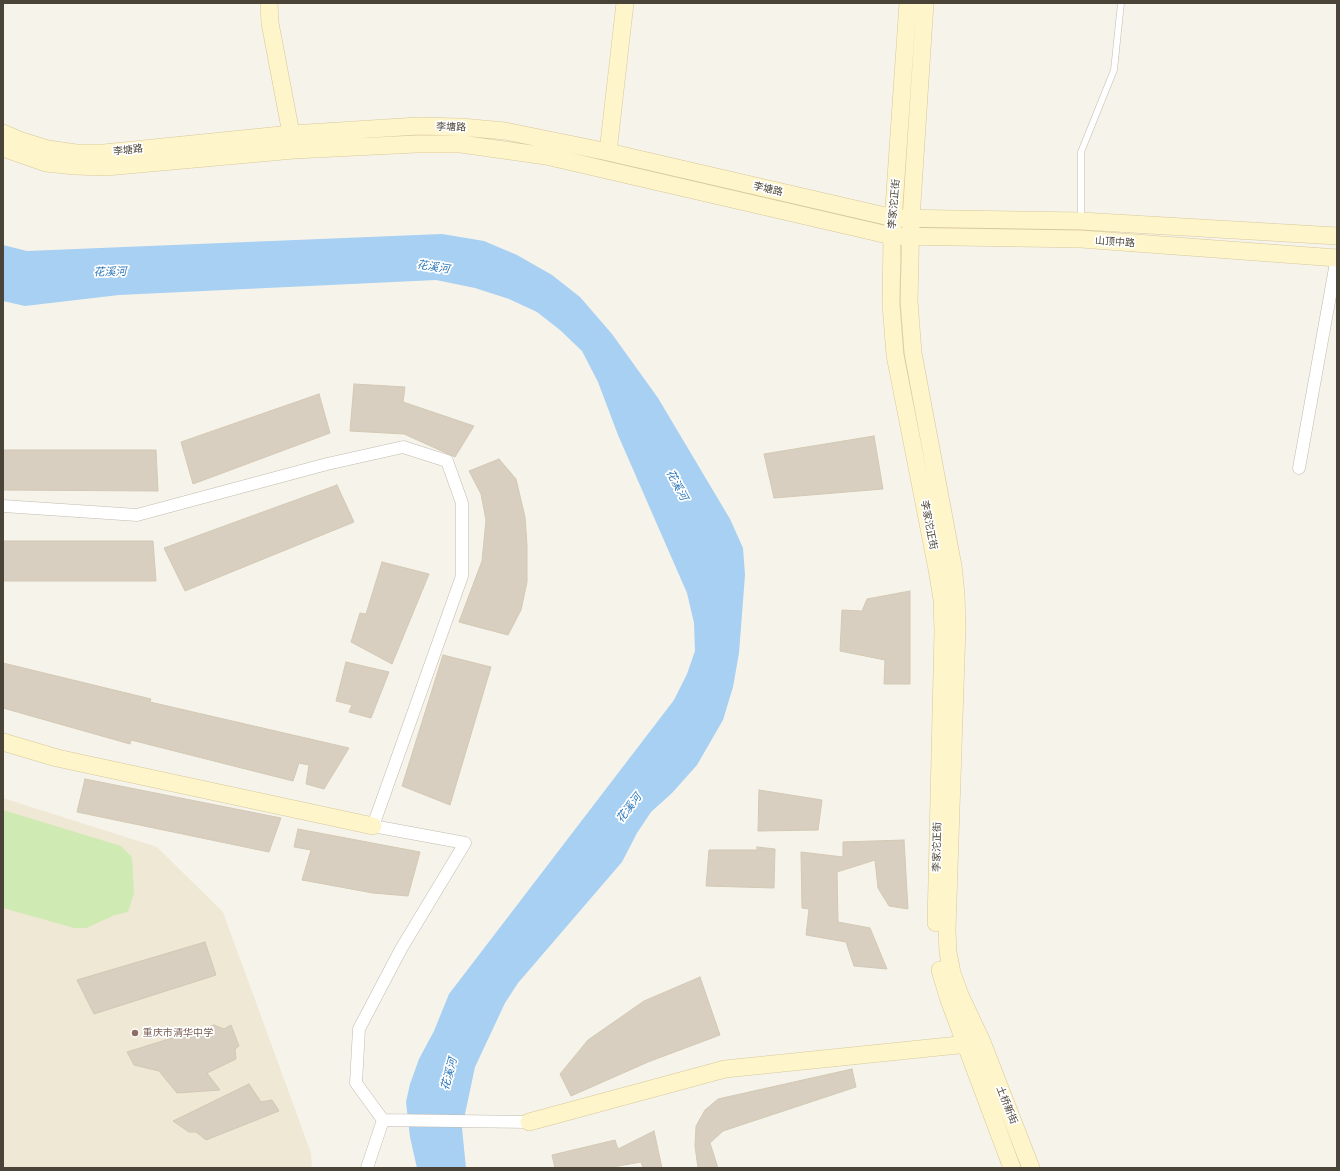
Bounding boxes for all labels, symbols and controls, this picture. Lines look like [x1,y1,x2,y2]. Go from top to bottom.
street label: 李塘路 [436,120,466,134]
street label: 李塘路 [112,142,144,158]
street label: 李家沱正街 [886,179,902,229]
street label: 李塘路 [752,180,784,198]
street label: 山顶中路 [1095,235,1135,249]
water label: 花溪河 [416,258,450,276]
water label: 花溪河 [93,265,127,279]
water label: 花溪河 [663,467,691,503]
street label: 李家沱正街 [918,499,940,551]
water label: 花溪河 [614,791,644,825]
street label: 李家沱正街 [931,822,943,872]
place label: 重庆市清华中学 [143,1027,213,1039]
marker: 重庆市清华中学 [130,1028,140,1038]
water label: 花溪河 [438,1056,460,1092]
street label: 土桥新街 [994,1084,1020,1126]

